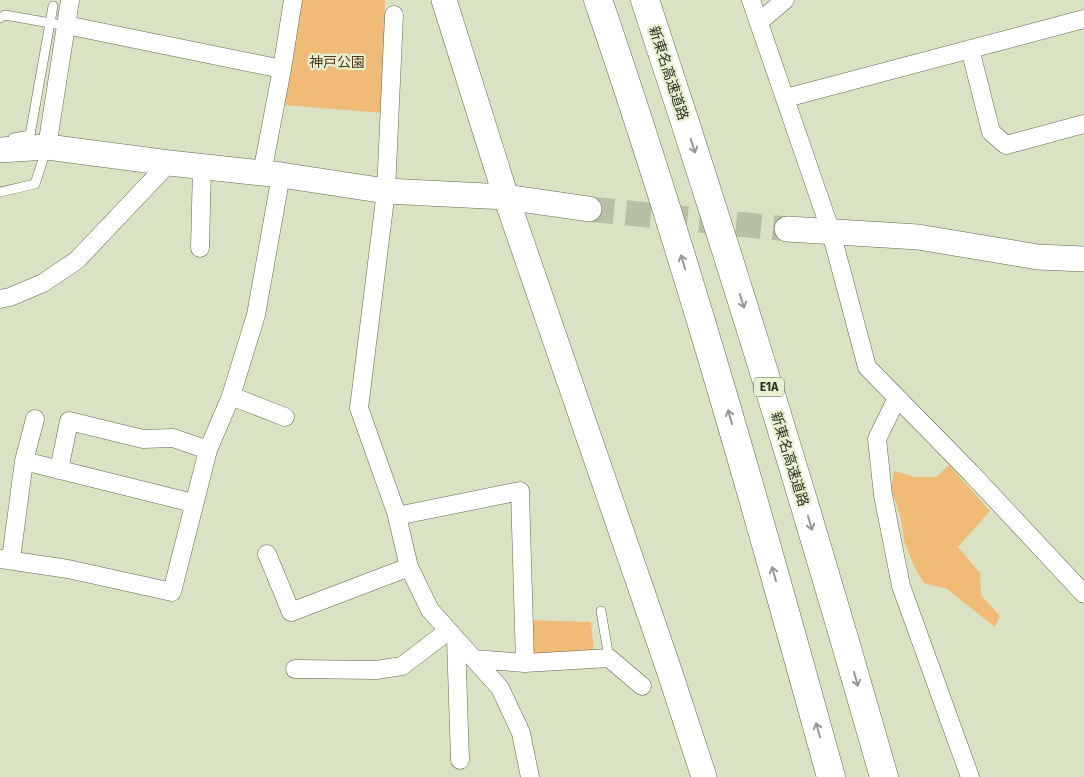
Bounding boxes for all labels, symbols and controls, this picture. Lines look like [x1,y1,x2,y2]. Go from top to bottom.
street label: 新東名高速道路 [645,24,692,122]
park label: 神戸公園 [309,54,365,71]
one-way arrow [689,138,698,153]
one-way arrow [678,254,687,270]
one-way arrow [738,293,747,308]
road number: E1A [754,378,784,397]
one-way arrow [725,410,734,426]
street label: 新東名高速道路 [767,410,812,508]
one-way arrow [805,515,815,531]
one-way arrow [769,566,779,582]
one-way arrow [852,671,861,687]
one-way arrow [813,722,822,738]

